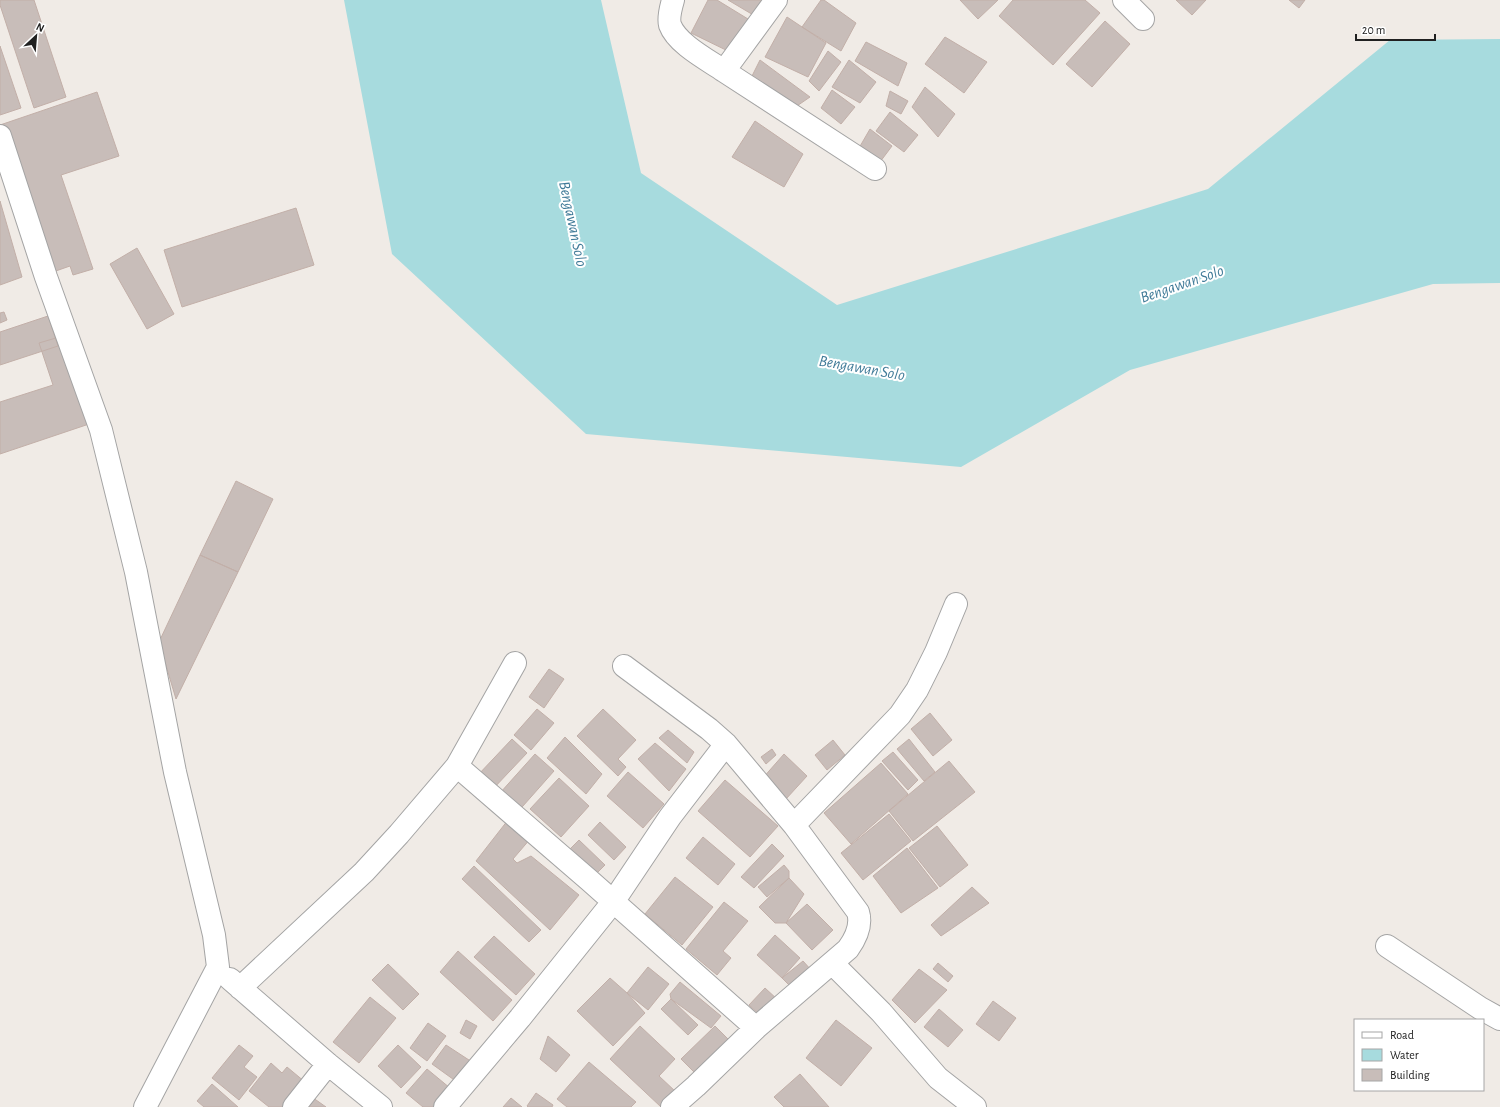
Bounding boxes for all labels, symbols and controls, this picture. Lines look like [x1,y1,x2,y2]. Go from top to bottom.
north arrow [16,16,56,56]
scale bar [1356,16,1435,42]
text: N [34,21,46,34]
text: 20 m [1362,24,1385,36]
water label: Bengawan Solo [556,180,590,269]
water label: Bengawan Solo [1138,262,1226,306]
water label: Bengawan Solo [818,353,907,383]
legend [1354,1019,1484,1091]
text: Road [1390,1029,1414,1041]
text: Water [1390,1049,1419,1061]
text: Building [1390,1069,1430,1081]

